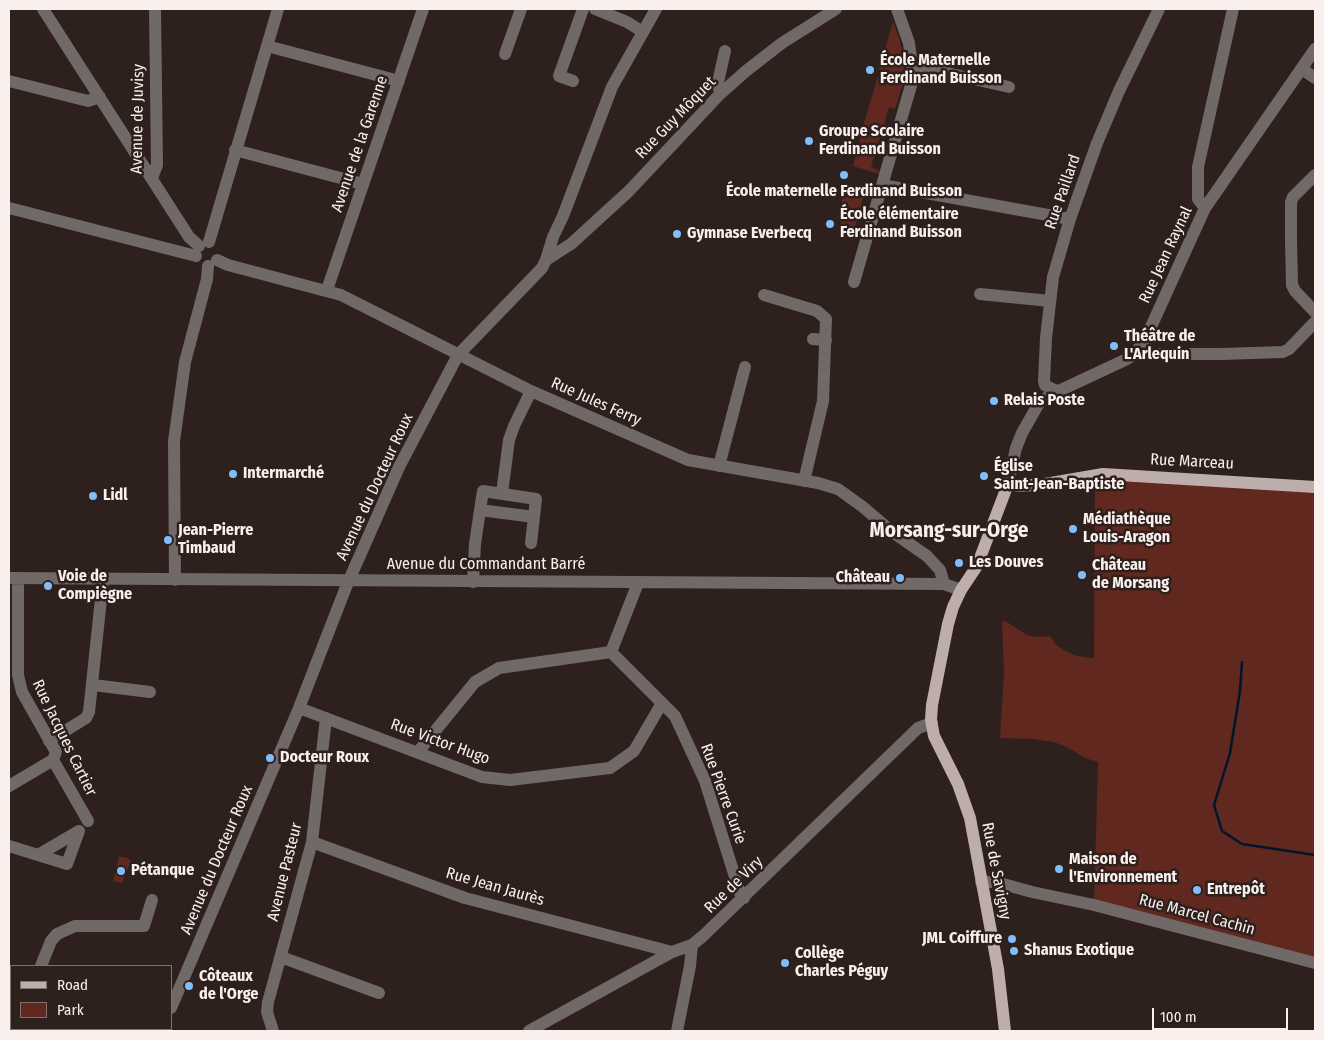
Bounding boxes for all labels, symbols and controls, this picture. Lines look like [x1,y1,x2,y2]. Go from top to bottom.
place label: École Maternelle Ferdinand Buisson [880,51,1002,89]
street label: Avenue de Juvisy [127,64,149,174]
marker: École Maternelle Ferdinand Buisson [864,64,876,76]
street label: Avenue de la Garenne [328,73,392,215]
street label: Rue Guy Môquet [632,73,720,163]
place label: Groupe Scolaire Ferdinand Buisson [819,122,941,160]
marker: Groupe Scolaire Ferdinand Buisson [803,135,815,147]
street label: Rue Paillard [1041,152,1085,232]
marker: École maternelle Ferdinand Buisson [838,169,850,181]
place label: École maternelle Ferdinand Buisson [726,182,962,202]
street label: Rue Jean Raynal [1135,204,1197,306]
place label: École élémentaire Ferdinand Buisson [840,205,962,243]
marker: École élémentaire Ferdinand Buisson [824,218,836,230]
place label: Gymnase Everbecq [687,224,812,244]
marker: Gymnase Everbecq [671,228,683,240]
place label: Théâtre de L'Arlequin [1124,327,1195,365]
marker: Théâtre de L'Arlequin [1108,340,1120,352]
street label: Rue Jules Ferry [548,374,644,430]
place label: Relais Poste [1004,391,1085,411]
marker: Relais Poste [988,395,1000,407]
street label: Avenue du Docteur Roux [332,410,418,564]
street label: Rue Marceau [1150,450,1234,474]
place label: Église Saint-Jean-Baptiste [994,457,1124,495]
place label: Intermarché [243,464,324,484]
marker: Intermarché [227,468,239,480]
marker: Église Saint-Jean-Baptiste [978,470,990,482]
place label: Lidl [103,486,128,506]
marker: Lidl [87,490,99,502]
place label: Médiathèque Louis-Aragon [1083,510,1171,548]
district label: Morsang-sur-Orge [870,518,1028,544]
place label: Jean-Pierre Timbaud [178,521,253,559]
marker: Médiathèque Louis-Aragon [1067,523,1079,535]
marker: Jean-Pierre Timbaud [162,534,174,546]
place label: Les Douves [969,553,1043,573]
street label: Avenue du Commandant Barré [387,555,585,575]
place label: Château de Morsang [1092,556,1169,594]
marker: Les Douves [953,557,965,569]
place label: Voie de Compiègne [58,567,132,605]
place label: Château [836,568,890,588]
marker: Château de Morsang [1076,569,1088,581]
marker: Château [894,572,906,584]
marker: Voie de Compiègne [42,580,54,592]
street label: Rue Jacques Cartier [28,677,100,799]
street label: Rue Victor Hugo [388,715,492,769]
street label: Rue Pierre Curie [696,741,750,847]
place label: Docteur Roux [280,748,369,768]
marker: Docteur Roux [264,752,276,764]
street label: Avenue du Docteur Roux [177,783,257,937]
street label: Avenue Pasteur [263,821,307,923]
street label: Rue de Savigny [977,821,1015,921]
place label: Maison de l'Environnement [1069,850,1177,888]
street label: Rue de Viry [701,852,767,918]
place label: Pétanque [131,861,194,881]
marker: Maison de l'Environnement [1053,863,1065,875]
street label: Rue Jean Jaurès [444,864,546,910]
marker: Pétanque [115,865,127,877]
place label: Entrepôt [1207,880,1265,900]
marker: Entrepôt [1191,884,1203,896]
street label: Rue Marcel Cachin [1137,890,1257,940]
place label: JML Coiffure [922,929,1002,949]
marker: JML Coiffure [1006,933,1018,945]
place label: Shanus Exotique [1024,941,1134,961]
place label: Collège Charles Péguy [795,944,888,982]
marker: Shanus Exotique [1008,945,1020,957]
marker: Collège Charles Péguy [779,957,791,969]
legend [10,965,172,1030]
place label: Côteaux de l'Orge [199,967,258,1005]
text: Road [57,976,88,994]
marker: Côteaux de l'Orge [183,980,195,992]
scale bar [1154,998,1290,1030]
text: Park [57,1001,84,1019]
text: 100 m [1160,1008,1197,1026]

